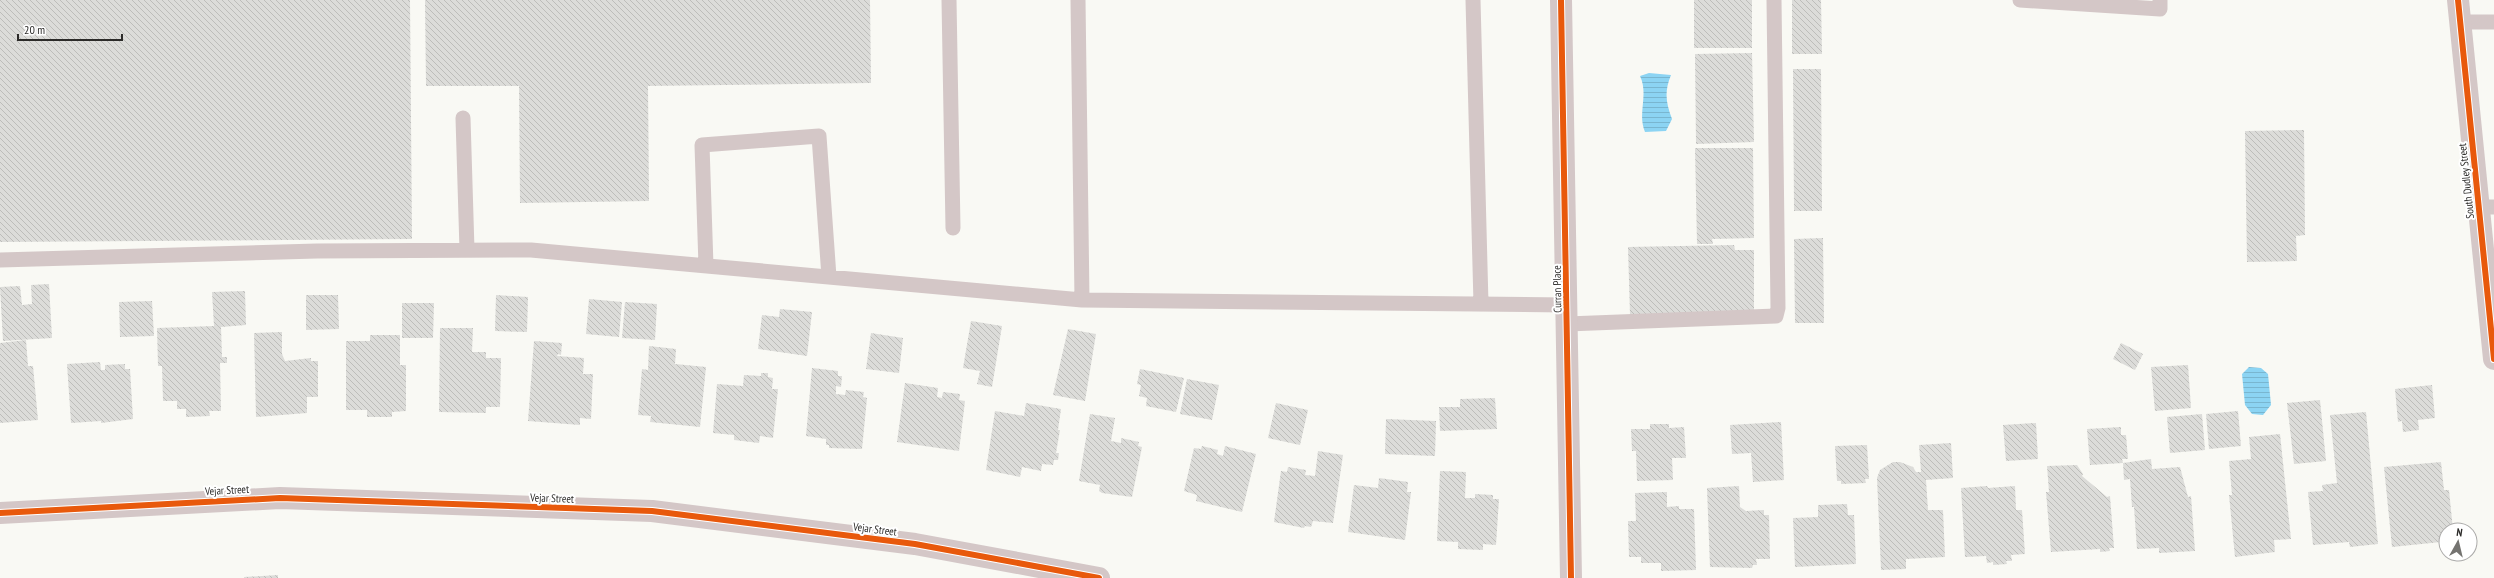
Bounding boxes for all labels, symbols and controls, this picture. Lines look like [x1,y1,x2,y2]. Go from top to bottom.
scale bar [18,16,122,42]
text: 20 m [24,22,45,37]
street label: South Dudley Street [2455,143,2477,219]
street label: Curran Place [1550,265,1564,313]
street label: Vejar Street [204,482,249,498]
street label: Vejar Street [529,490,574,506]
street label: Vejar Street [851,519,898,539]
north arrow [2438,522,2478,562]
text: N [2455,525,2463,539]

